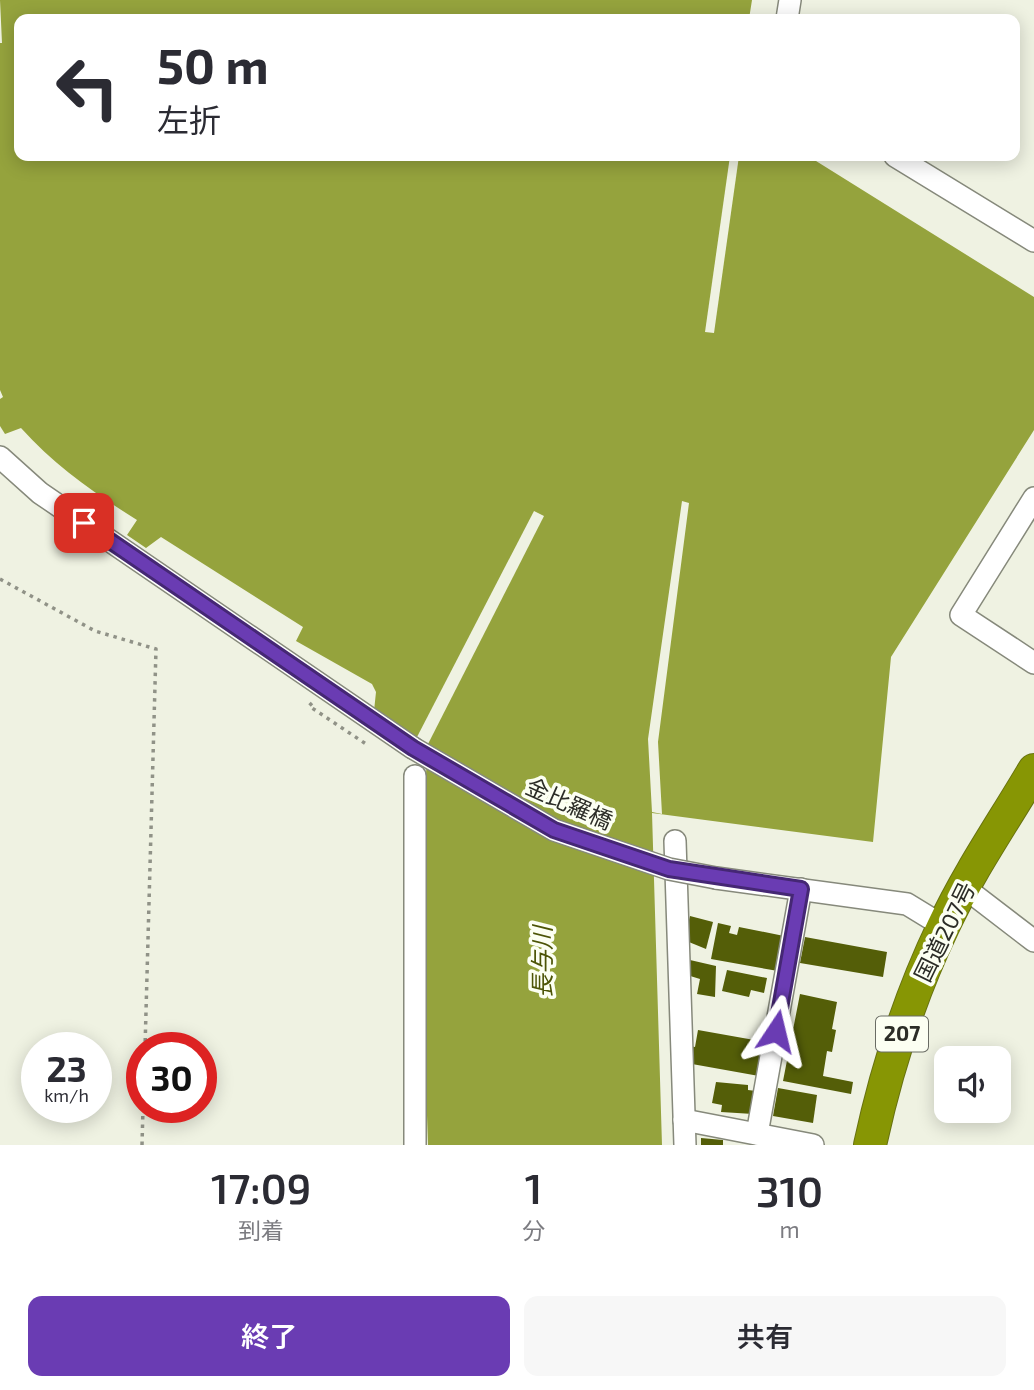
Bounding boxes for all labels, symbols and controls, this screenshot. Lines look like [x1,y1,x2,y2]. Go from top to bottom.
text: 50 m [157,35,269,94]
icon: left [42,42,133,133]
text: 左折 [157,100,221,138]
pin [54,493,114,553]
icon: arrive [65,504,103,542]
street label: 金比羅橋 [522,772,617,835]
street label: 国道207号 [908,877,980,986]
water label: 長与川 [527,923,556,998]
position arrow [739,994,813,1068]
road number: 207 [876,1016,928,1052]
speed limit sign: 30 [126,1032,217,1123]
map controls [934,1046,1011,1123]
button: sound [934,1046,1011,1123]
text: 23 [46,1047,87,1089]
text: km/h [44,1084,89,1106]
text: 17:09 [211,1162,311,1212]
text: 1 [525,1162,542,1212]
text: 310 [756,1165,823,1215]
text: m [779,1215,800,1243]
text: 到着 [238,1216,284,1244]
text: 分 [522,1216,545,1244]
button: 終了 [28,1296,510,1376]
button: 共有 [524,1296,1006,1376]

